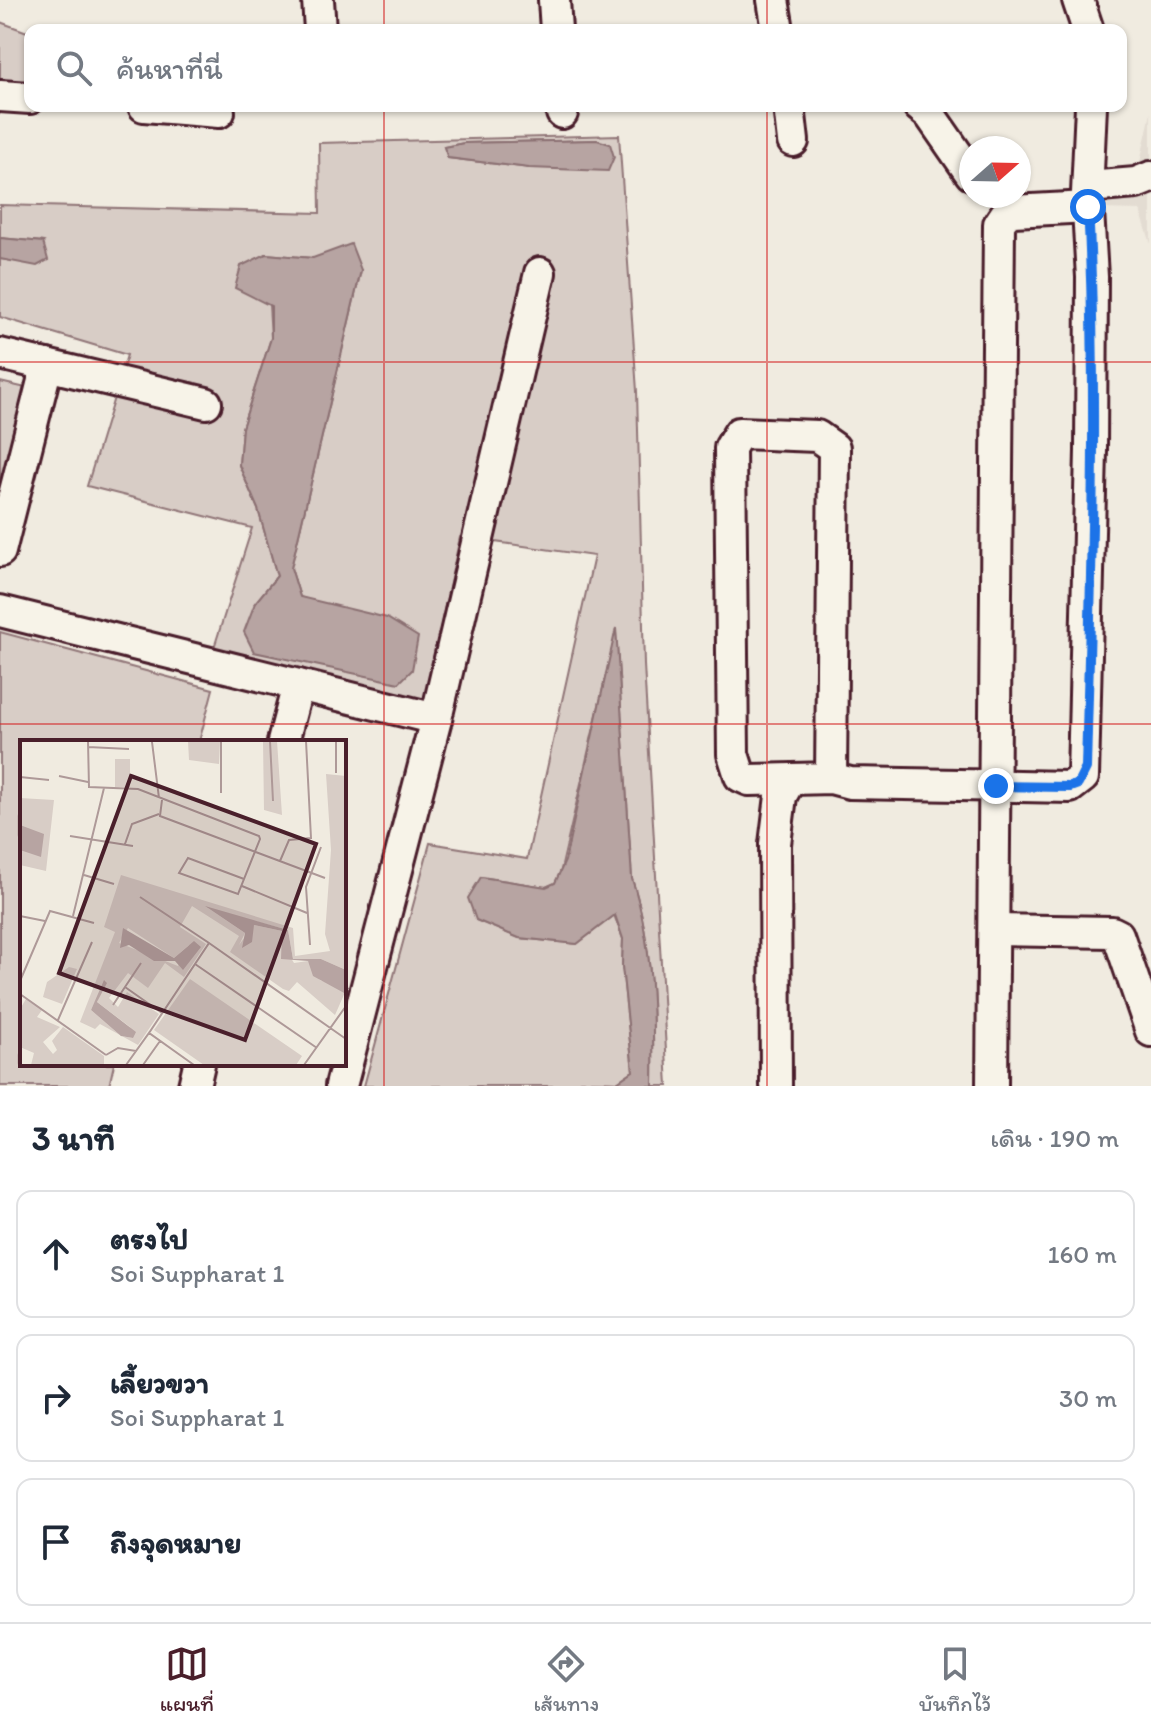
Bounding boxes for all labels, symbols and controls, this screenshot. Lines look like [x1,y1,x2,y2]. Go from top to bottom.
search box [24,24,1127,112]
icon: search [52,46,96,90]
text: ค้นหาที่นี่ [116,50,223,87]
north arrow [959,136,1031,208]
route start [1070,189,1106,225]
inset map [20,740,346,1066]
route end [978,768,1014,804]
text: 3 นาที [32,1118,115,1159]
text: เดิน · 190 m [990,1122,1119,1154]
text: ตรงไป [110,1220,188,1257]
icon: ahead [34,1232,78,1276]
text: 160 m [1047,1238,1117,1270]
text: Soi Suppharat 1 [110,1257,284,1289]
text: เลี้ยวขวา [110,1364,209,1401]
icon: right [34,1376,78,1420]
text: 30 m [1059,1382,1117,1414]
text: Soi Suppharat 1 [110,1401,284,1433]
icon: arrive [34,1520,78,1564]
text: ถึงจุดหมาย [110,1524,241,1561]
tab: แผนที่ [160,1642,214,1717]
tab: เส้นทาง [534,1642,599,1717]
tab: บันทึกไว้ [919,1642,991,1717]

